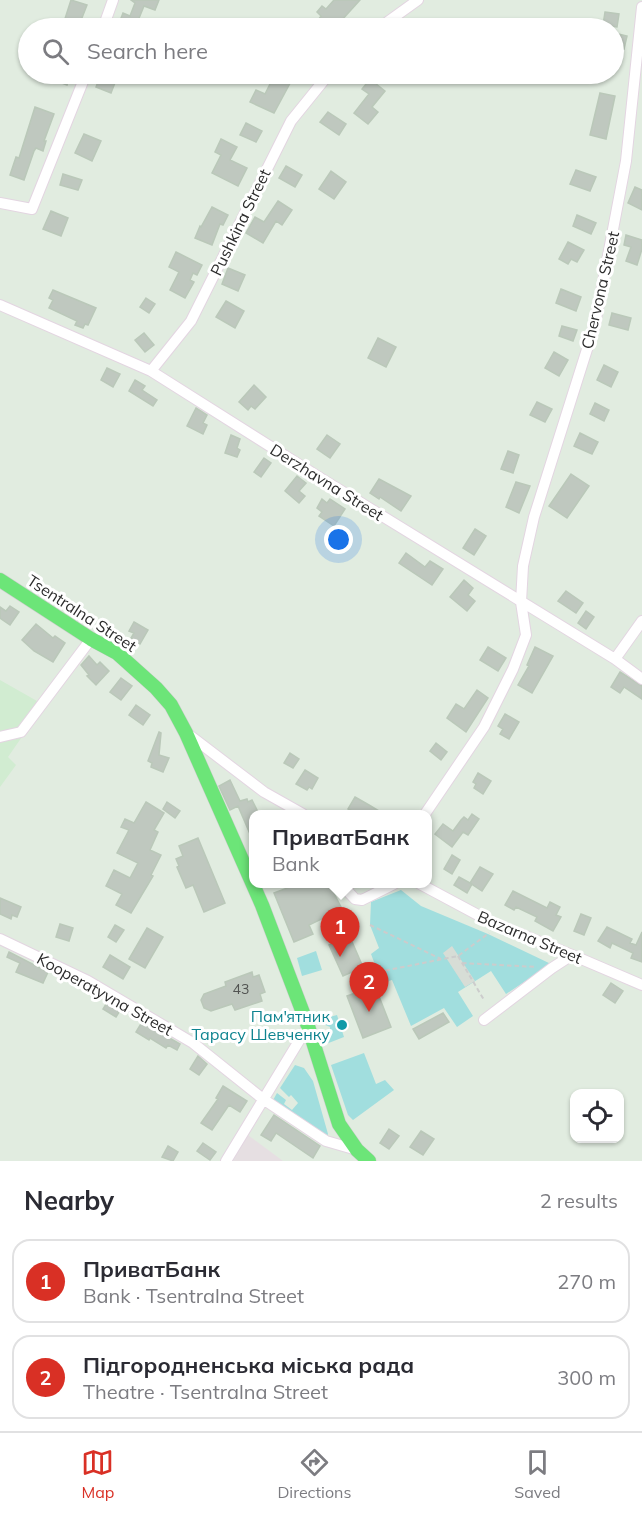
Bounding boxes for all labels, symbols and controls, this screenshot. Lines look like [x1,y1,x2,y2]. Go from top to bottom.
search box [18,18,624,84]
icon: search [39,35,72,68]
text: Search here [87,37,208,65]
street label: Pushkina Street [206,165,275,279]
street label: Chervona Street [577,229,623,351]
street label: Derzhavna Street [267,439,388,525]
your location [324,525,353,554]
street label: Tsentralna Street [23,570,141,656]
popup [249,810,432,888]
text: ПриватБанк [272,823,409,851]
text: Bank [272,851,320,876]
street label: Bazarna Street [475,906,586,968]
pin: 1 [320,908,360,957]
street label: Kooperatyvna Street [34,948,177,1040]
pin: 2 [350,962,388,1012]
house number: 43 [233,980,249,998]
place label: Пам'ятник Тарасу Шевченку [192,1006,330,1044]
marker: Пам'ятник Тарасу Шевченку [335,1018,349,1032]
map controls [570,1089,624,1143]
button: locate [570,1089,624,1143]
text: Nearby [24,1184,114,1217]
text: 2 results [540,1188,618,1213]
text: ПриватБанк [83,1255,220,1283]
text: 1 [40,1269,52,1294]
text: 270 m [557,1269,616,1294]
text: Bank · Tsentralna Street [83,1283,304,1308]
text: Підгородненська міська рада [83,1351,414,1379]
text: 2 [40,1365,52,1390]
text: 300 m [557,1365,616,1390]
text: Theatre · Tsentralna Street [83,1379,328,1404]
tab: Map [81,1446,114,1502]
tab: Directions [277,1446,351,1502]
tab: Saved [514,1446,561,1502]

